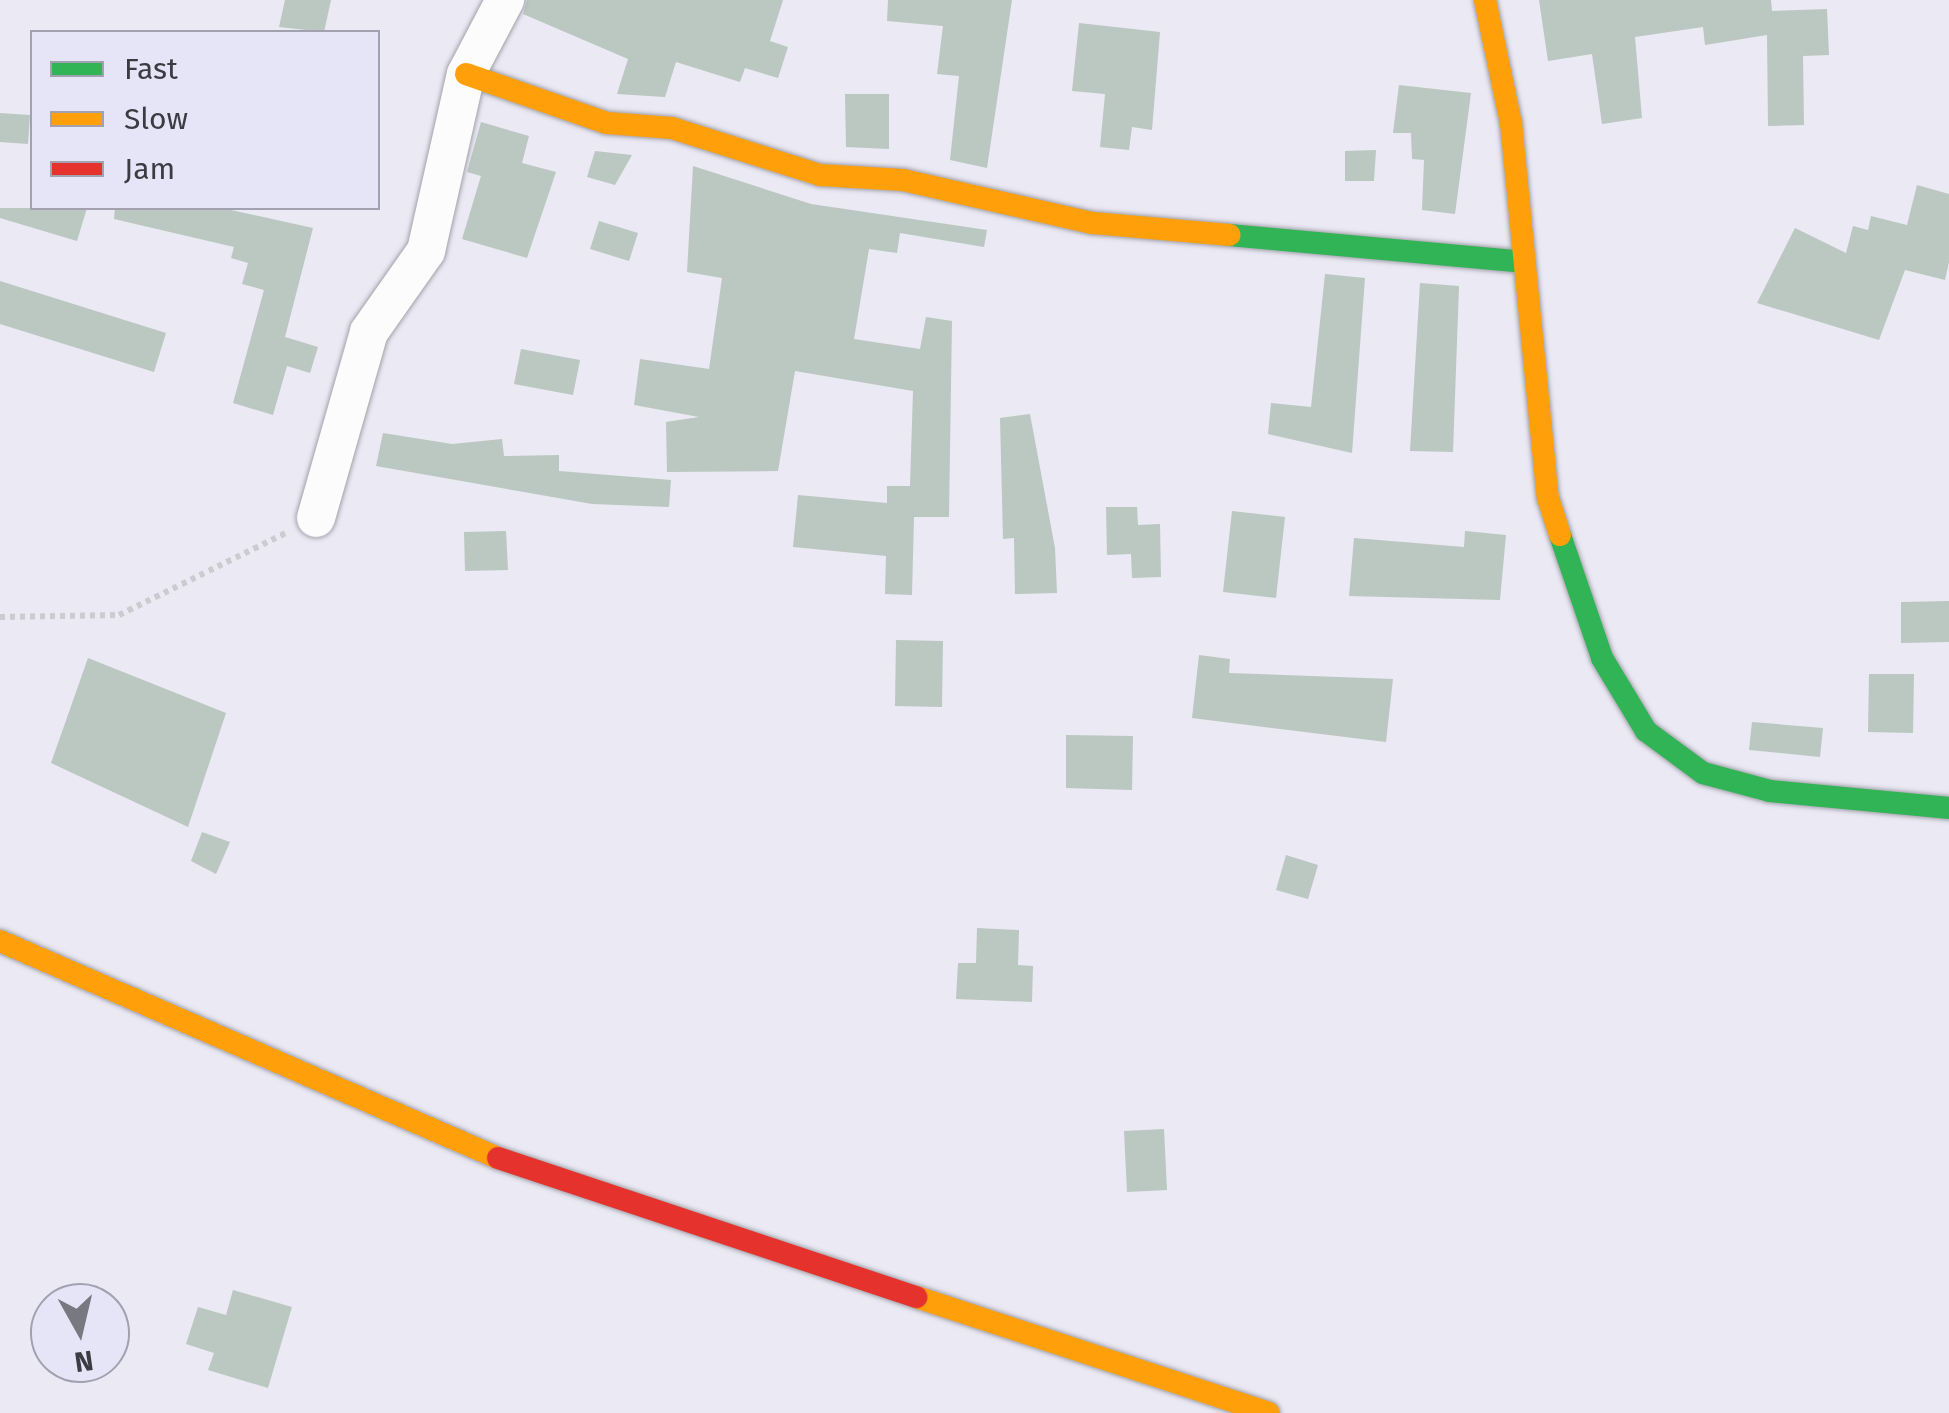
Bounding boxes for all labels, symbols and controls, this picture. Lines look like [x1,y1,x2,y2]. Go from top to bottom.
legend [30,30,380,210]
text: Fast [124,51,178,87]
text: Slow [124,101,188,137]
text: Jam [124,151,175,187]
north arrow [30,1283,130,1383]
text: N [72,1344,95,1379]

